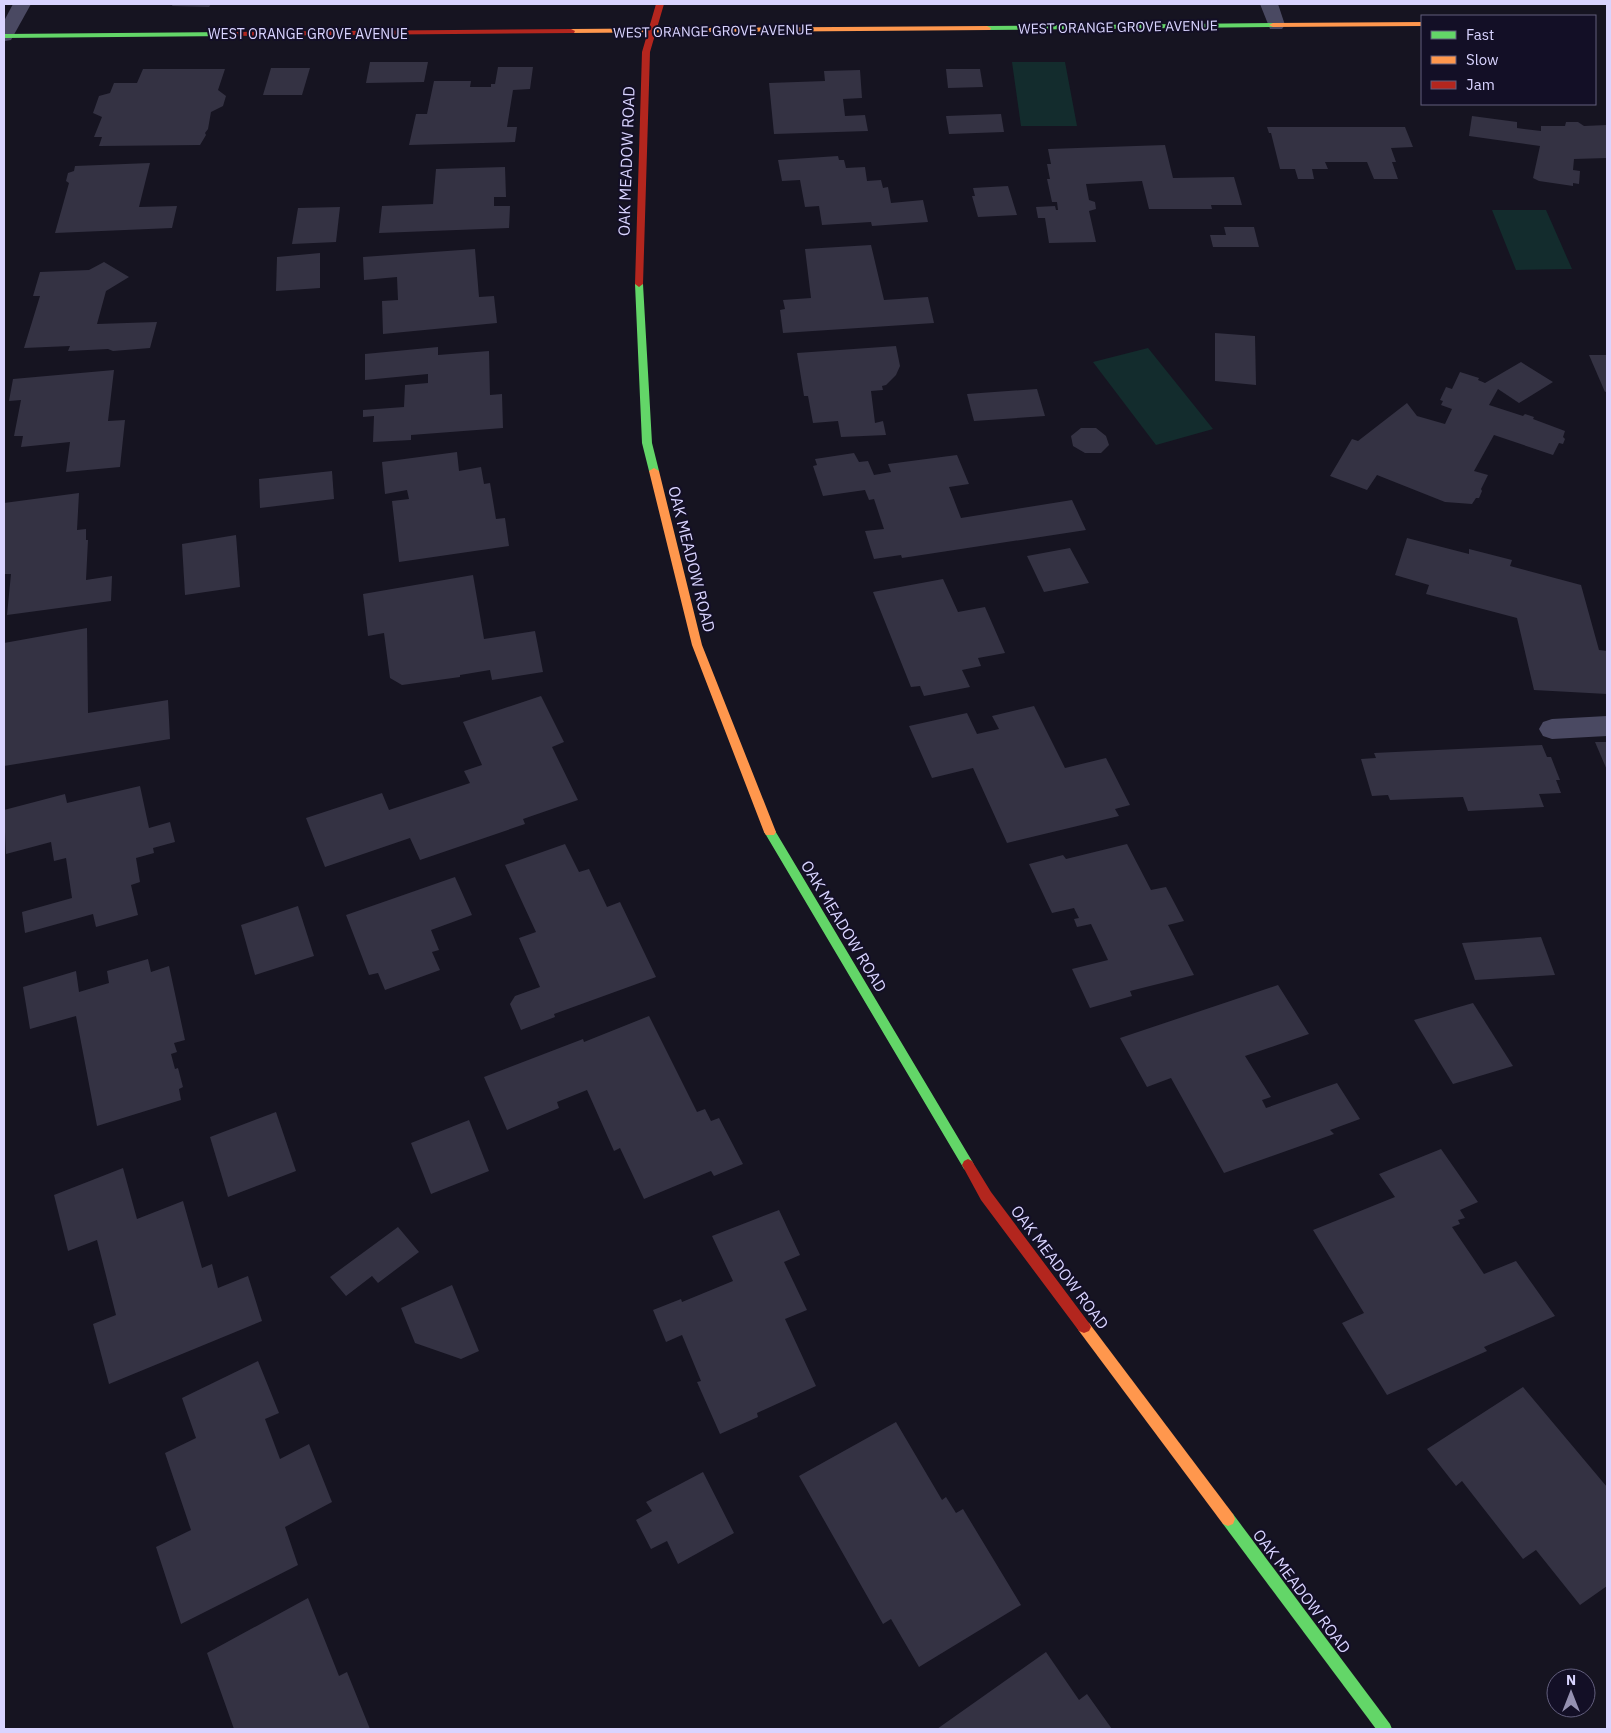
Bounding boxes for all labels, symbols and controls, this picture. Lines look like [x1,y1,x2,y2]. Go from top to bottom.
legend [1421,15,1596,105]
street label: WEST ORANGE GROVE AVENUE [1018,16,1218,38]
street label: WEST ORANGE GROVE AVENUE [613,20,813,42]
street label: WEST ORANGE GROVE AVENUE [208,25,408,43]
text: Fast [1466,25,1494,44]
text: Slow [1466,50,1499,69]
text: Jam [1466,75,1495,94]
street label: OAK MEADOW ROAD [613,86,639,236]
street label: OAK MEADOW ROAD [664,484,720,634]
street label: OAK MEADOW ROAD [797,857,891,995]
street label: OAK MEADOW ROAD [1007,1201,1113,1333]
street label: OAK MEADOW ROAD [1249,1525,1355,1657]
north arrow [1546,1668,1596,1718]
text: N [1566,1671,1576,1689]

